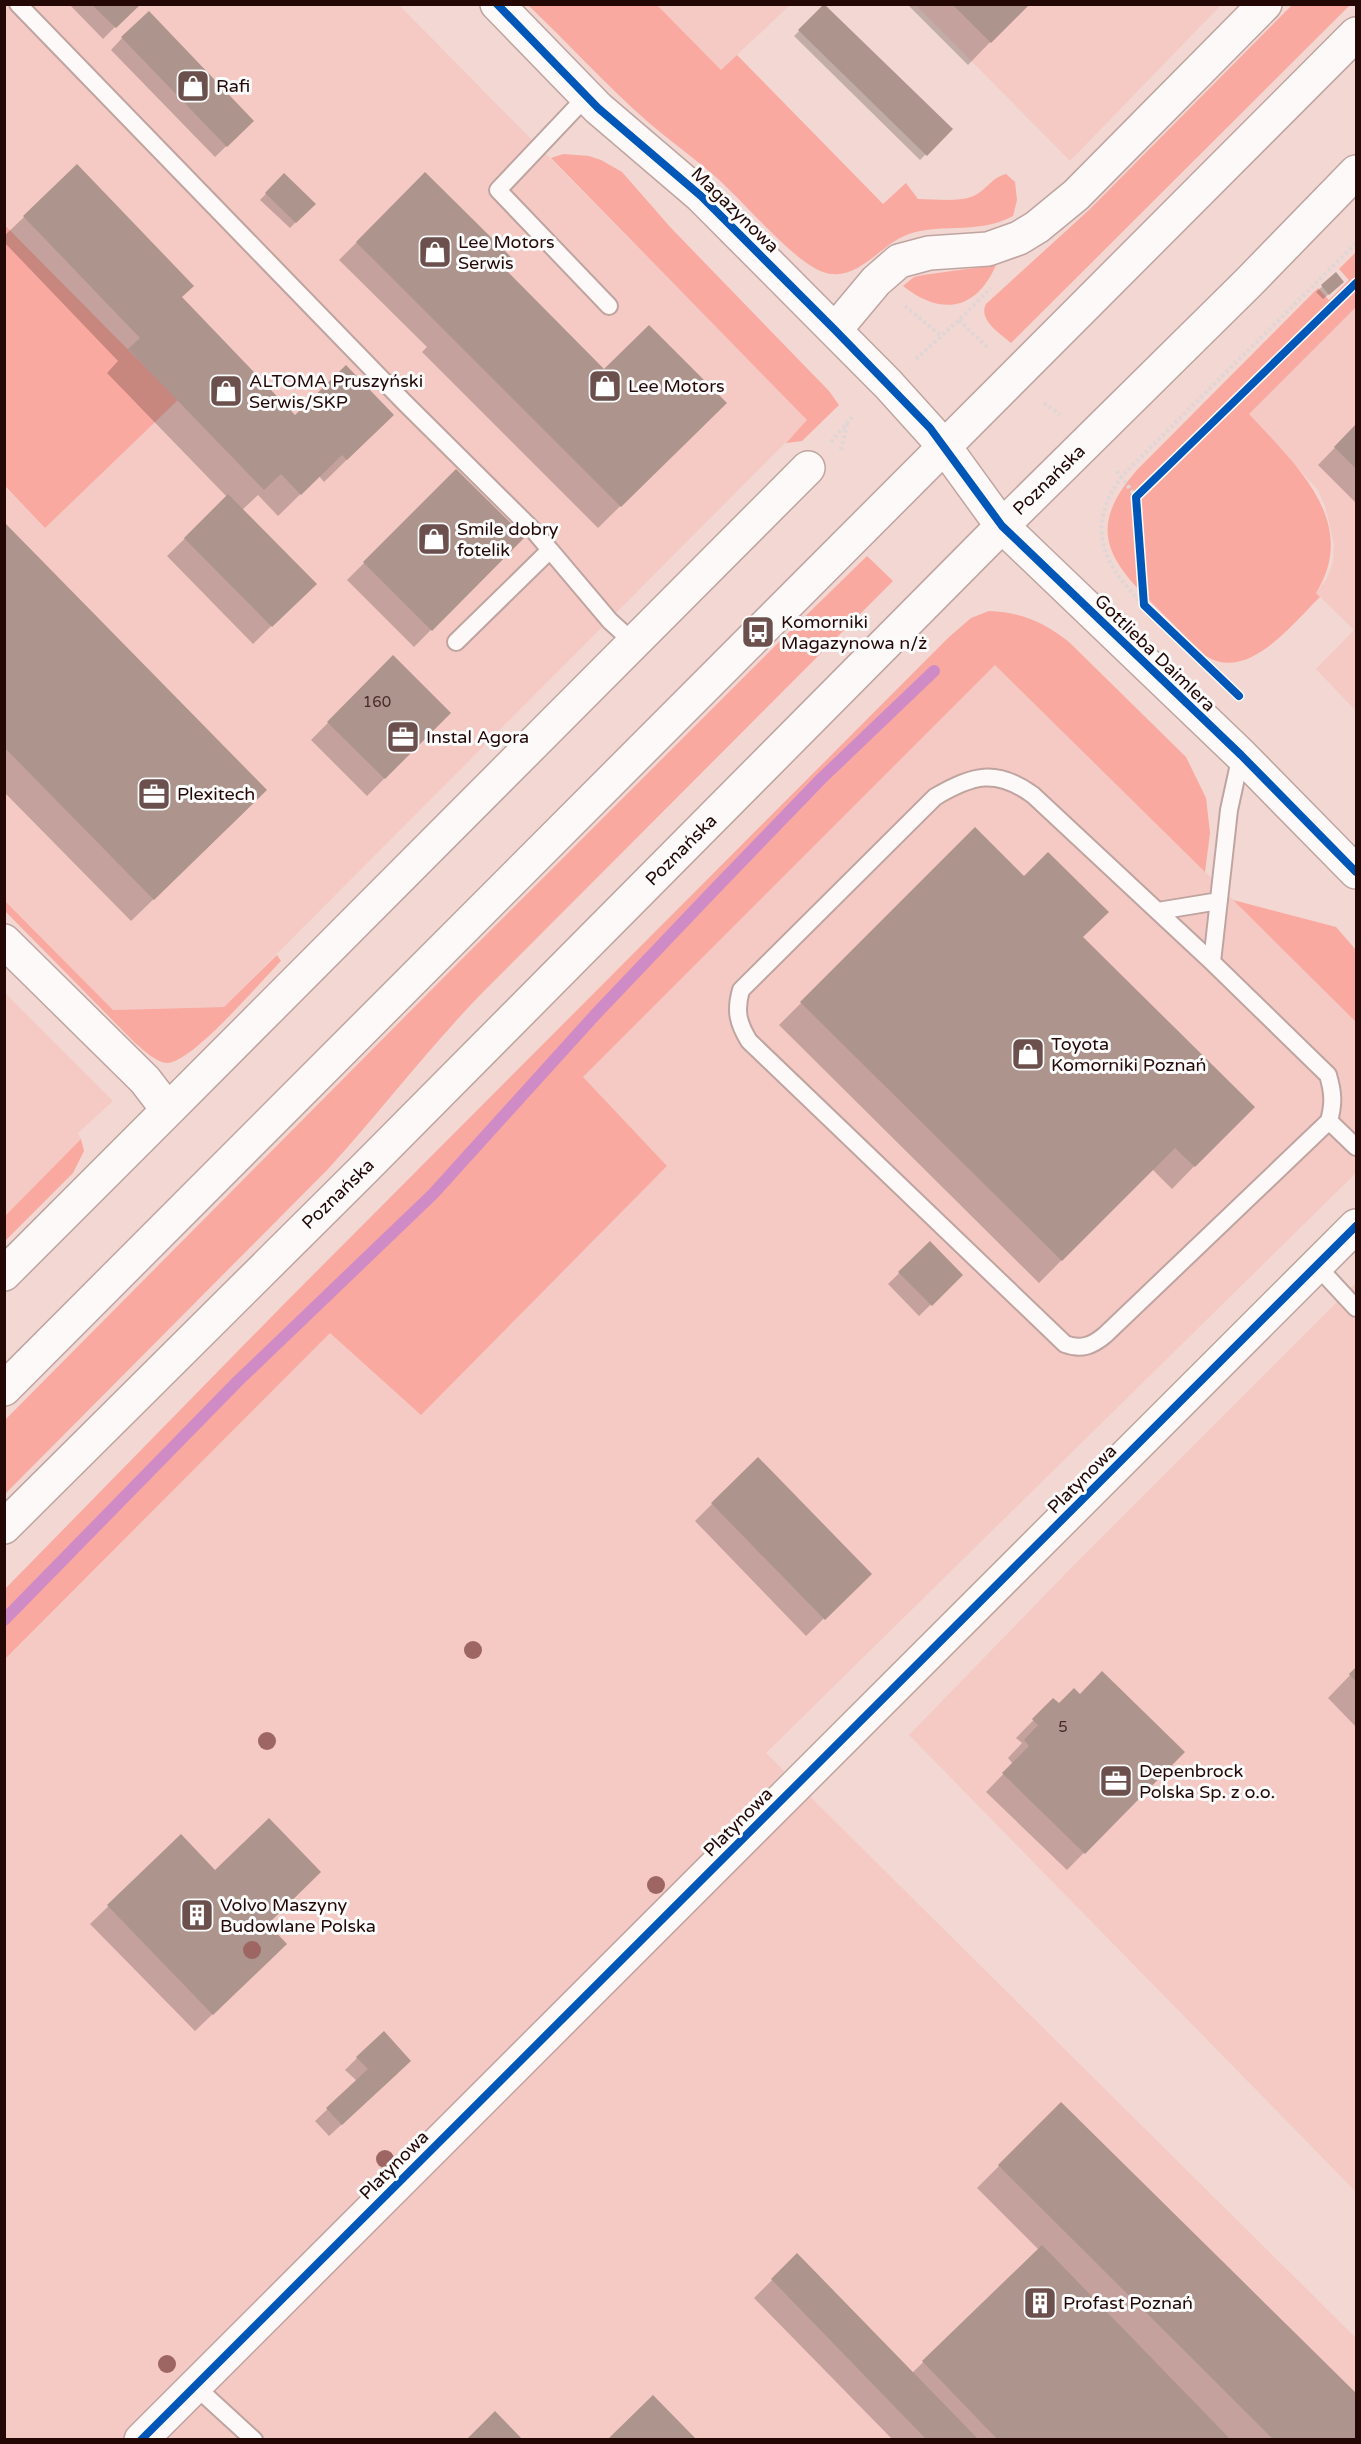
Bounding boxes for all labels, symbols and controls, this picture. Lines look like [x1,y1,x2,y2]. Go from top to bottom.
shop icon: Rafi [175,68,211,104]
place label: Rafi [216,75,250,97]
street label: Magazynowa [686,163,784,257]
place label: Lee Motors Serwis [458,231,555,274]
shop icon: Lee Motors Serwis [417,234,453,270]
shop icon: Lee Motors [587,368,623,404]
place label: ALTOMA Pruszyński Serwis/SKP [249,370,423,413]
shop icon: ALTOMA Pruszyński Serwis/SKP [208,373,244,409]
place label: Lee Motors [628,375,725,397]
street label: Poznańska [1008,440,1090,520]
place label: Smile dobry fotelik [457,518,559,561]
shop icon: Smile dobry fotelik [416,521,452,557]
street label: Gottlieba Daimlera [1090,590,1220,716]
place label: Komorniki Magazynowa n/ż [781,611,927,654]
bus stop icon: Komorniki Magazynowa n/ż [740,614,776,650]
house number: 160 [363,693,391,711]
office icon: Instal Agora [385,719,421,755]
place label: Instal Agora [426,726,529,748]
office icon: Plexitech [136,776,172,812]
place label: Plexitech [177,783,255,805]
street label: Poznańska [641,810,721,890]
place label: Toyota Komorniki Poznań [1051,1033,1207,1076]
shop icon: Toyota Komorniki Poznań [1010,1036,1046,1072]
street label: Poznańska [297,1154,379,1234]
street label: Platynowa [1043,1440,1121,1518]
house number: 5 [1058,1718,1068,1736]
place label: Depenbrock Polska Sp. z o.o. [1139,1760,1275,1803]
office icon: Depenbrock Polska Sp. z o.o. [1098,1763,1134,1799]
street label: Platynowa [699,1783,777,1861]
place label: Volvo Maszyny Budowlane Polska [220,1894,376,1937]
building icon: Volvo Maszyny Budowlane Polska [179,1897,215,1933]
street label: Platynowa [355,2126,433,2204]
building icon: Profast Poznań [1022,2285,1058,2321]
place label: Profast Poznań [1063,2292,1193,2314]

